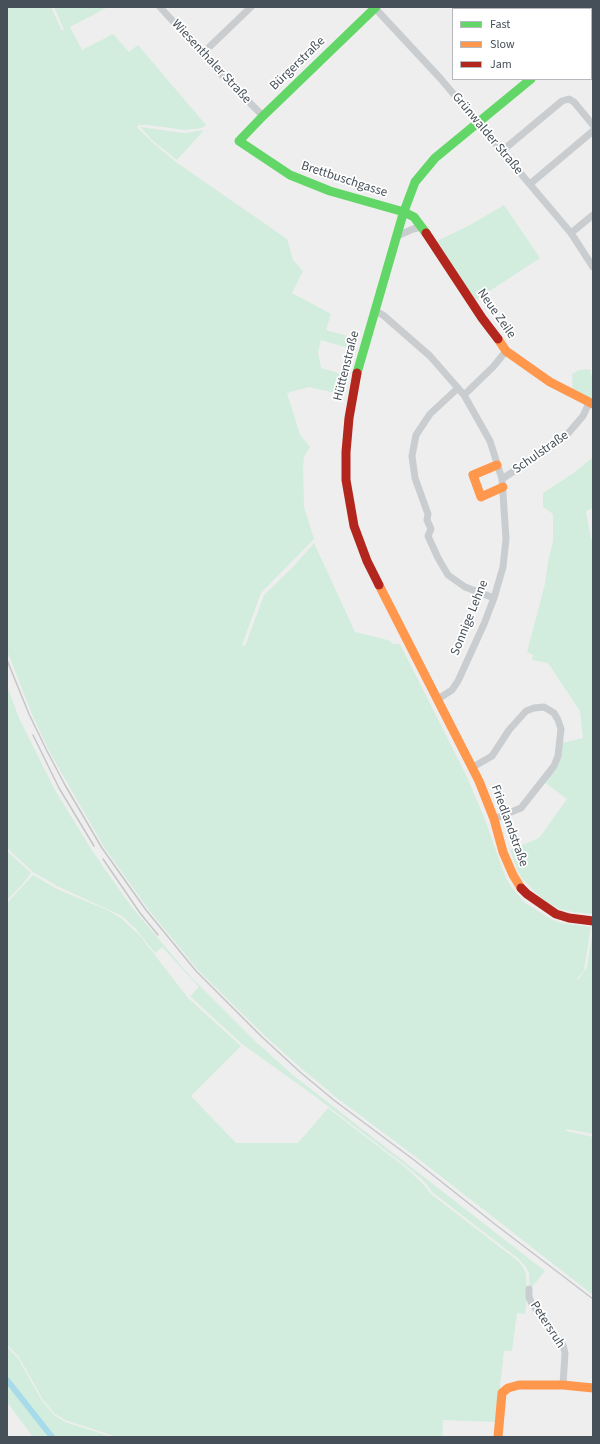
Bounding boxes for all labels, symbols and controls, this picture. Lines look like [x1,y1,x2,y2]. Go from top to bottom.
legend [452,8,592,80]
text: Fast [490,16,510,33]
street label: Wiesenthaler Straße [168,17,254,107]
street label: Bürgerstraße [267,34,329,94]
text: Slow [490,36,515,53]
text: Jam [490,56,512,73]
street label: Grünwalder Straße [448,90,526,178]
street label: Brettbuschgasse [299,159,389,201]
street label: Neue Zeile [473,286,519,342]
street label: Hüttenstraße [331,329,363,403]
street label: Schulstraße [510,428,572,478]
street label: Sonnige Lehne [448,578,492,658]
street label: Friedlandstraße [487,783,531,869]
street label: Petersruh [526,1299,568,1351]

